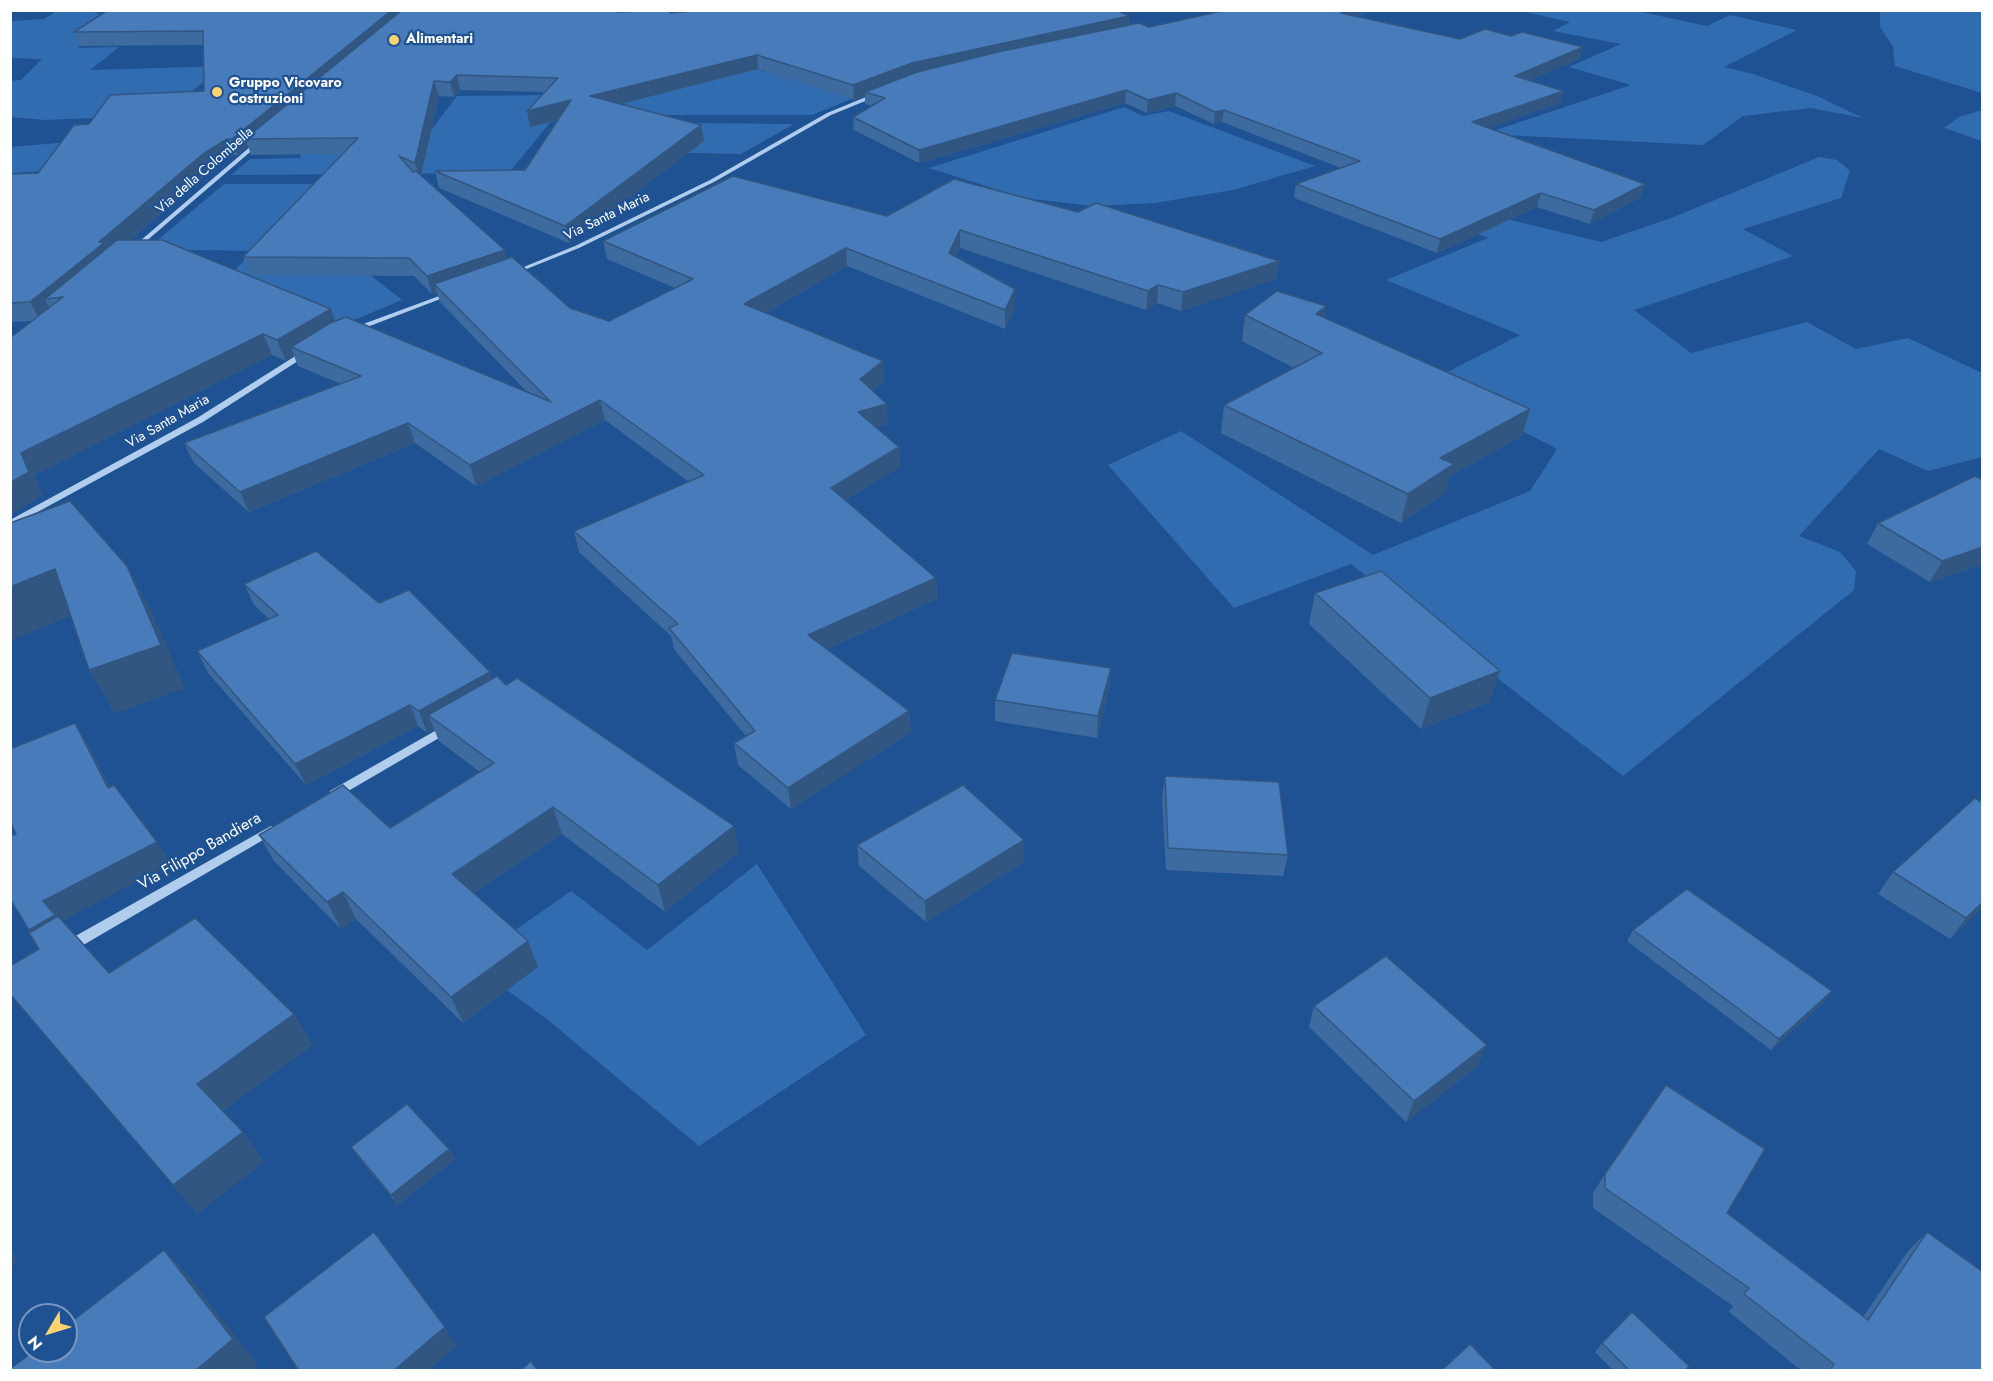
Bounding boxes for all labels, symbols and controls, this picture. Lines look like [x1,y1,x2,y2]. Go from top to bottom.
place label: Alimentari [406,32,473,48]
marker: Alimentari [387,33,401,47]
place label: Gruppo Vicovaro Costruzioni [229,76,342,108]
marker: Gruppo Vicovaro Costruzioni [210,85,224,99]
street label: Via della Colombella [153,124,257,218]
street label: Via Santa Maria [561,189,653,245]
street label: Via Santa Maria [123,391,213,453]
street label: Via Filippo Bandiera [135,809,265,895]
north arrow [18,1303,78,1363]
text: N [22,1331,48,1355]

